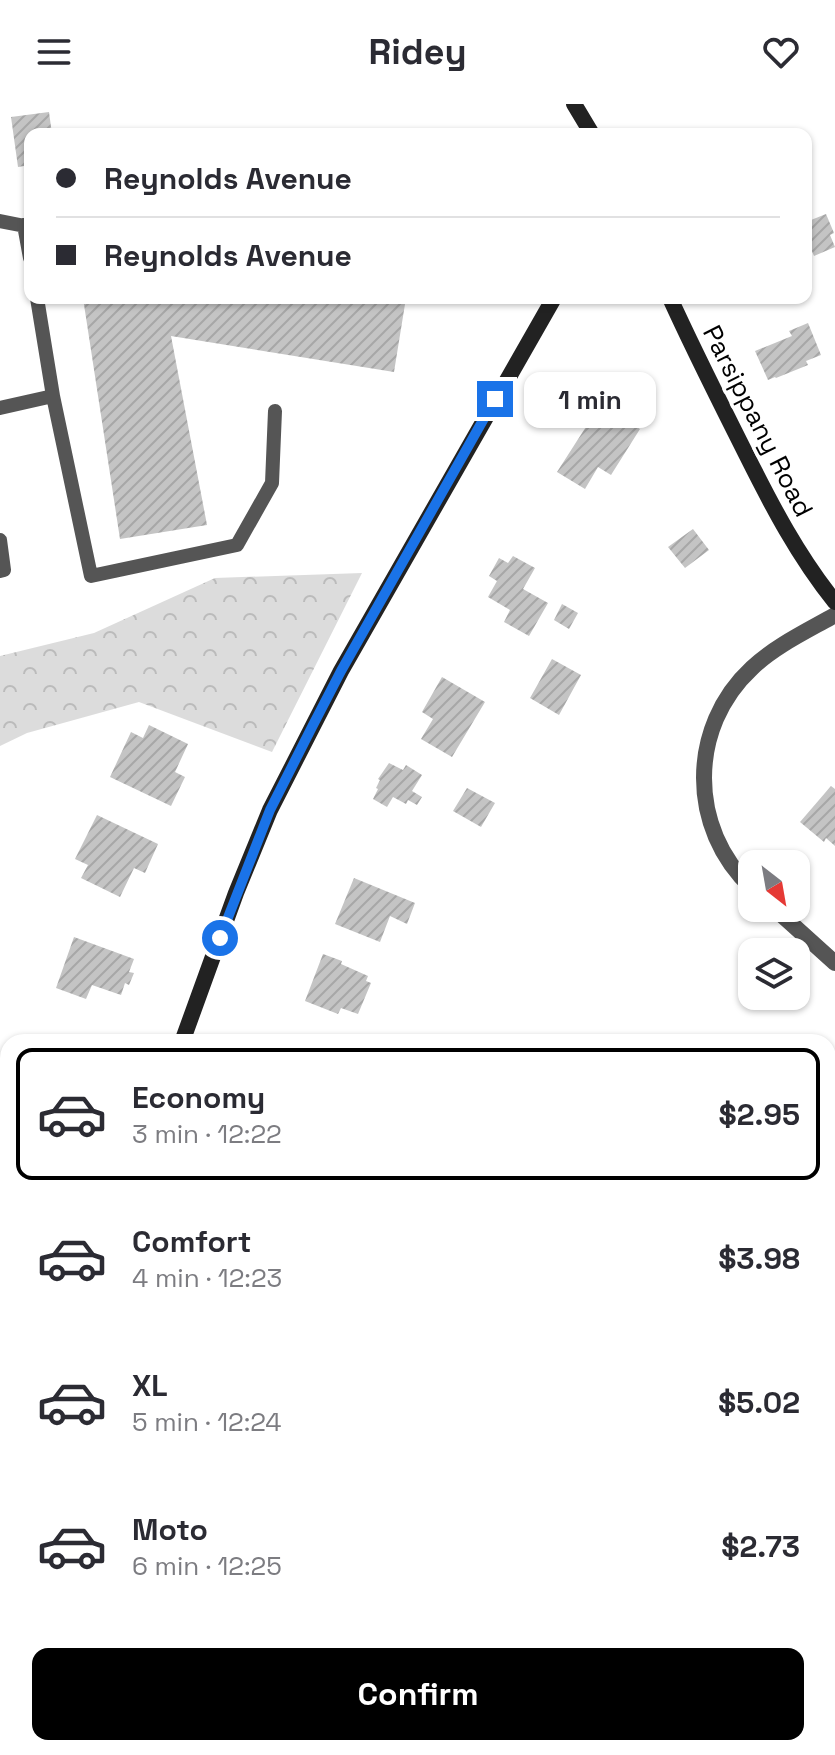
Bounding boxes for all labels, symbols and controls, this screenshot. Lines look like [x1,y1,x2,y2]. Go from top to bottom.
text: Ridey [368,29,467,75]
icon: menu [32,30,76,74]
icon: heart [759,30,803,74]
text: Reynolds Avenue [104,159,352,198]
text: Reynolds Avenue [104,236,352,275]
street label: Parsippany Road [695,320,821,522]
callout: 1 min [523,371,655,427]
route end [477,381,513,417]
text: 1 min [558,383,622,417]
north arrow [738,850,810,922]
map controls [738,850,810,1010]
route start [202,920,238,956]
button: layers [738,938,810,1010]
icon: car [36,1078,108,1150]
text: Economy [132,1078,265,1117]
text: $2.95 [719,1095,800,1134]
text: 3 min · 12:22 [132,1117,282,1151]
icon: car [36,1222,108,1294]
text: Comfort [132,1222,251,1261]
text: $3.98 [718,1239,800,1278]
text: 4 min · 12:23 [132,1261,282,1295]
icon: car [36,1366,108,1438]
text: XL [132,1366,168,1405]
text: $5.02 [718,1383,800,1422]
text: 5 min · 12:24 [132,1405,281,1439]
icon: car [36,1510,108,1582]
text: Moto [132,1510,208,1549]
text: $2.73 [721,1527,800,1566]
text: 6 min · 12:25 [132,1549,282,1583]
button: Confirm [32,1648,804,1740]

